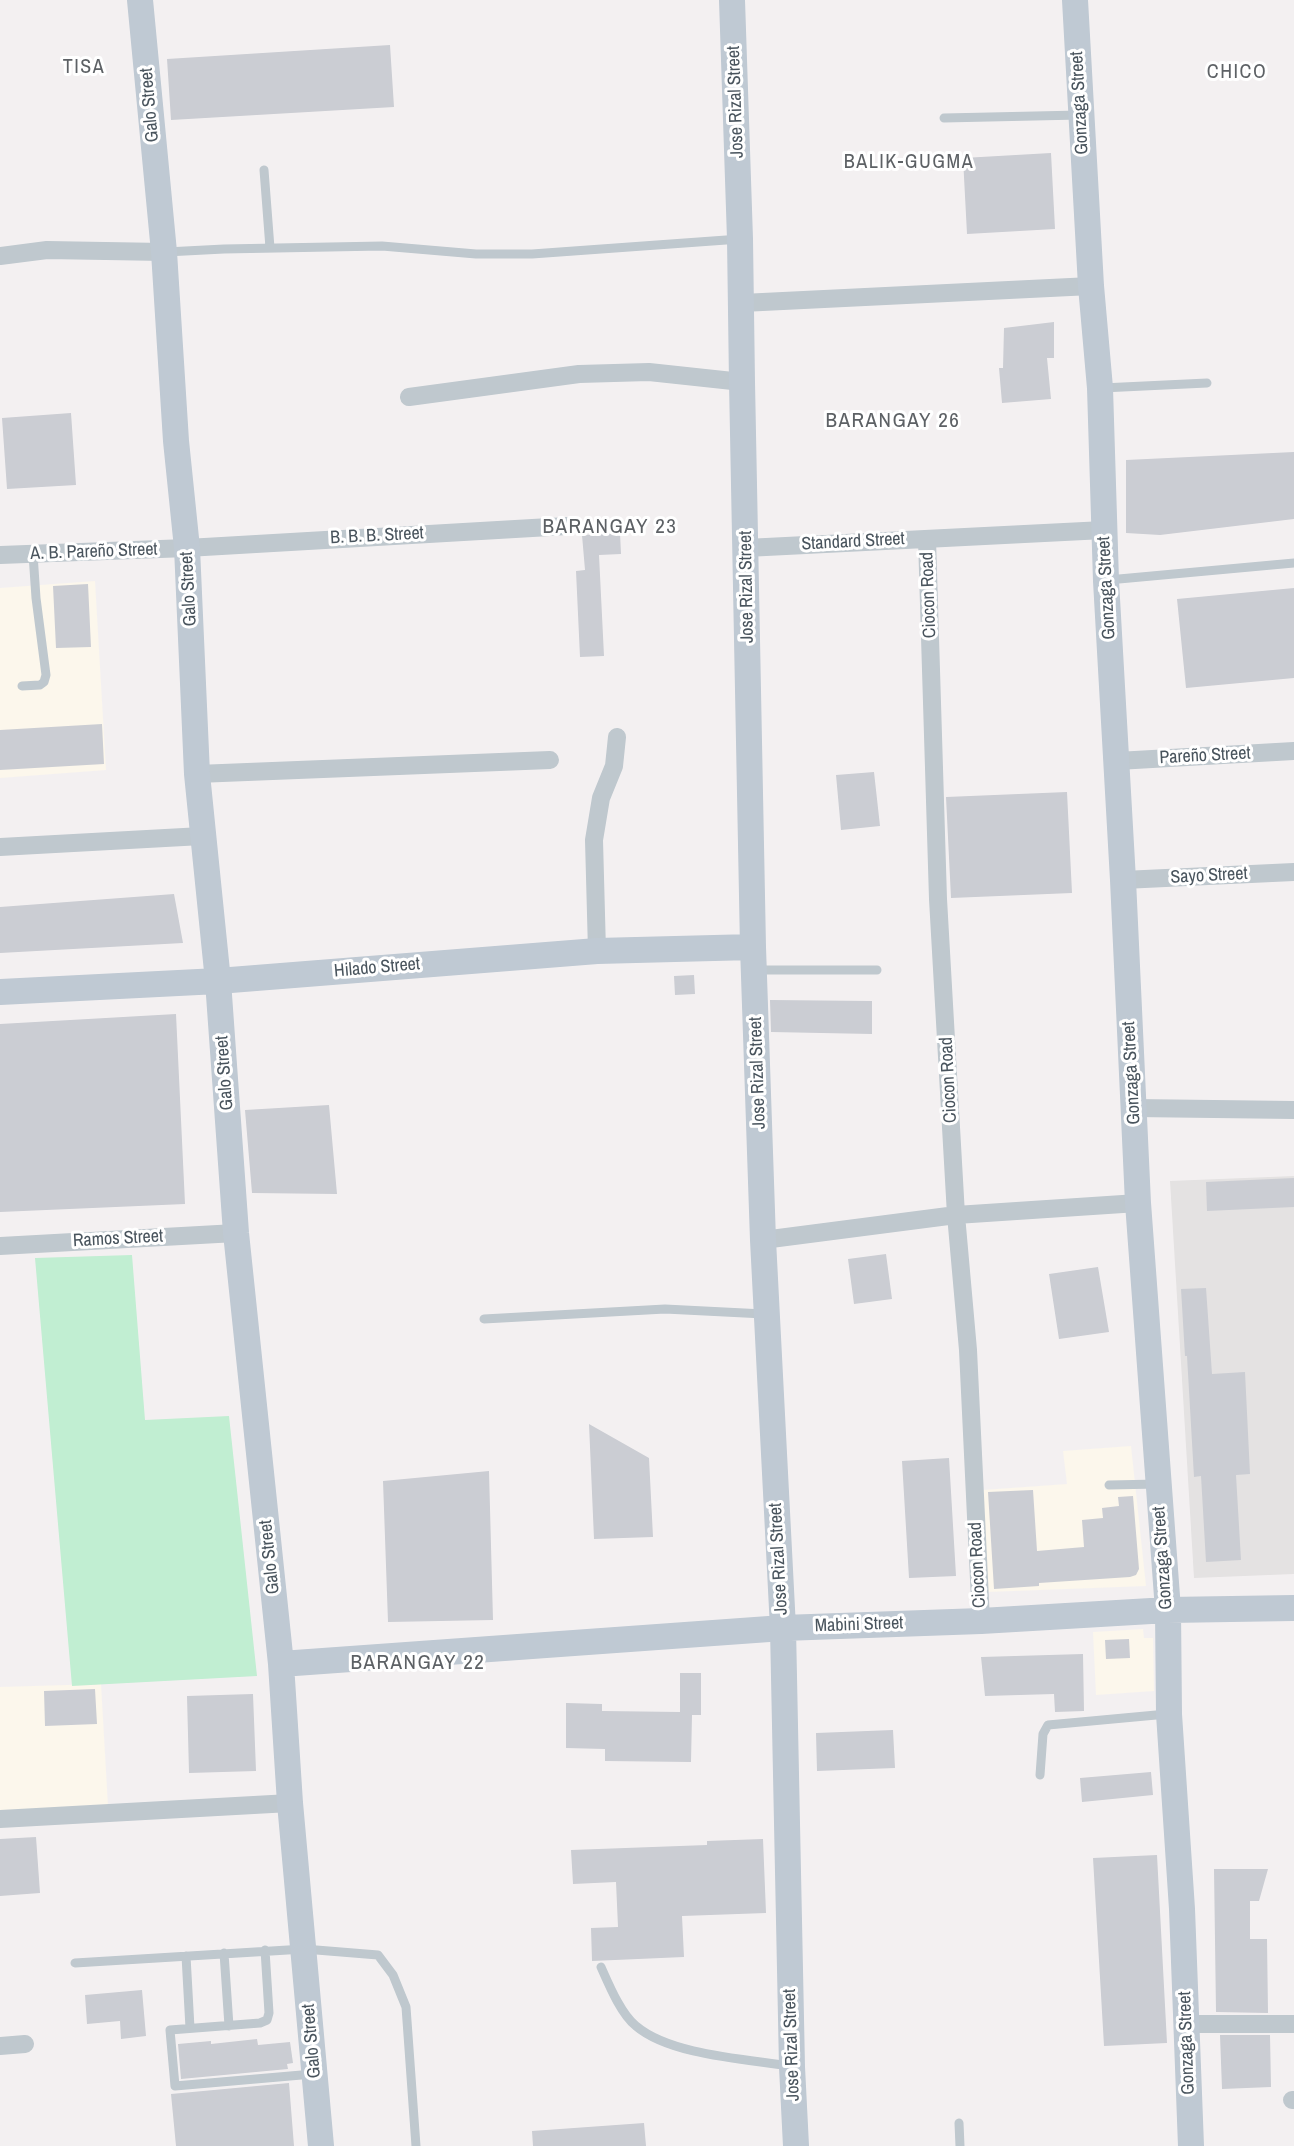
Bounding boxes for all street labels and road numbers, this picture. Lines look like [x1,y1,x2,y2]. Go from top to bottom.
street label: Jose Rizal Street [723,45,749,159]
street label: Gonzaga Street [1067,51,1093,155]
street label: Galo Street [136,67,164,143]
street label: B. B. B. Street [330,523,424,549]
street label: Standard Street [801,529,905,555]
street label: Jose Rizal Street [735,531,759,643]
street label: Gonzaga Street [1094,536,1120,640]
street label: A. B. Pareño Street [30,539,158,565]
street label: Galo Street [176,551,202,627]
street label: Ciocon Road [917,552,941,638]
street label: Pareño Street [1159,743,1251,769]
street label: Sayo Street [1170,863,1248,889]
street label: Hilado Street [333,953,421,983]
street label: Jose Rizal Street [745,1016,771,1130]
street label: Gonzaga Street [1119,1021,1145,1125]
street label: Galo Street [212,1035,238,1111]
street label: Ciocon Road [936,1036,962,1124]
street label: Ramos Street [72,1226,164,1252]
street label: Jose Rizal Street [765,1502,793,1616]
street label: Gonzaga Street [1149,1506,1177,1610]
street label: Galo Street [255,1519,285,1595]
street label: Ciocon Road [965,1521,991,1609]
street label: Mabini Street [814,1613,904,1637]
street label: Jose Rizal Street [779,1988,805,2102]
street label: Gonzaga Street [1174,1991,1200,2095]
street label: Galo Street [298,2003,326,2079]

